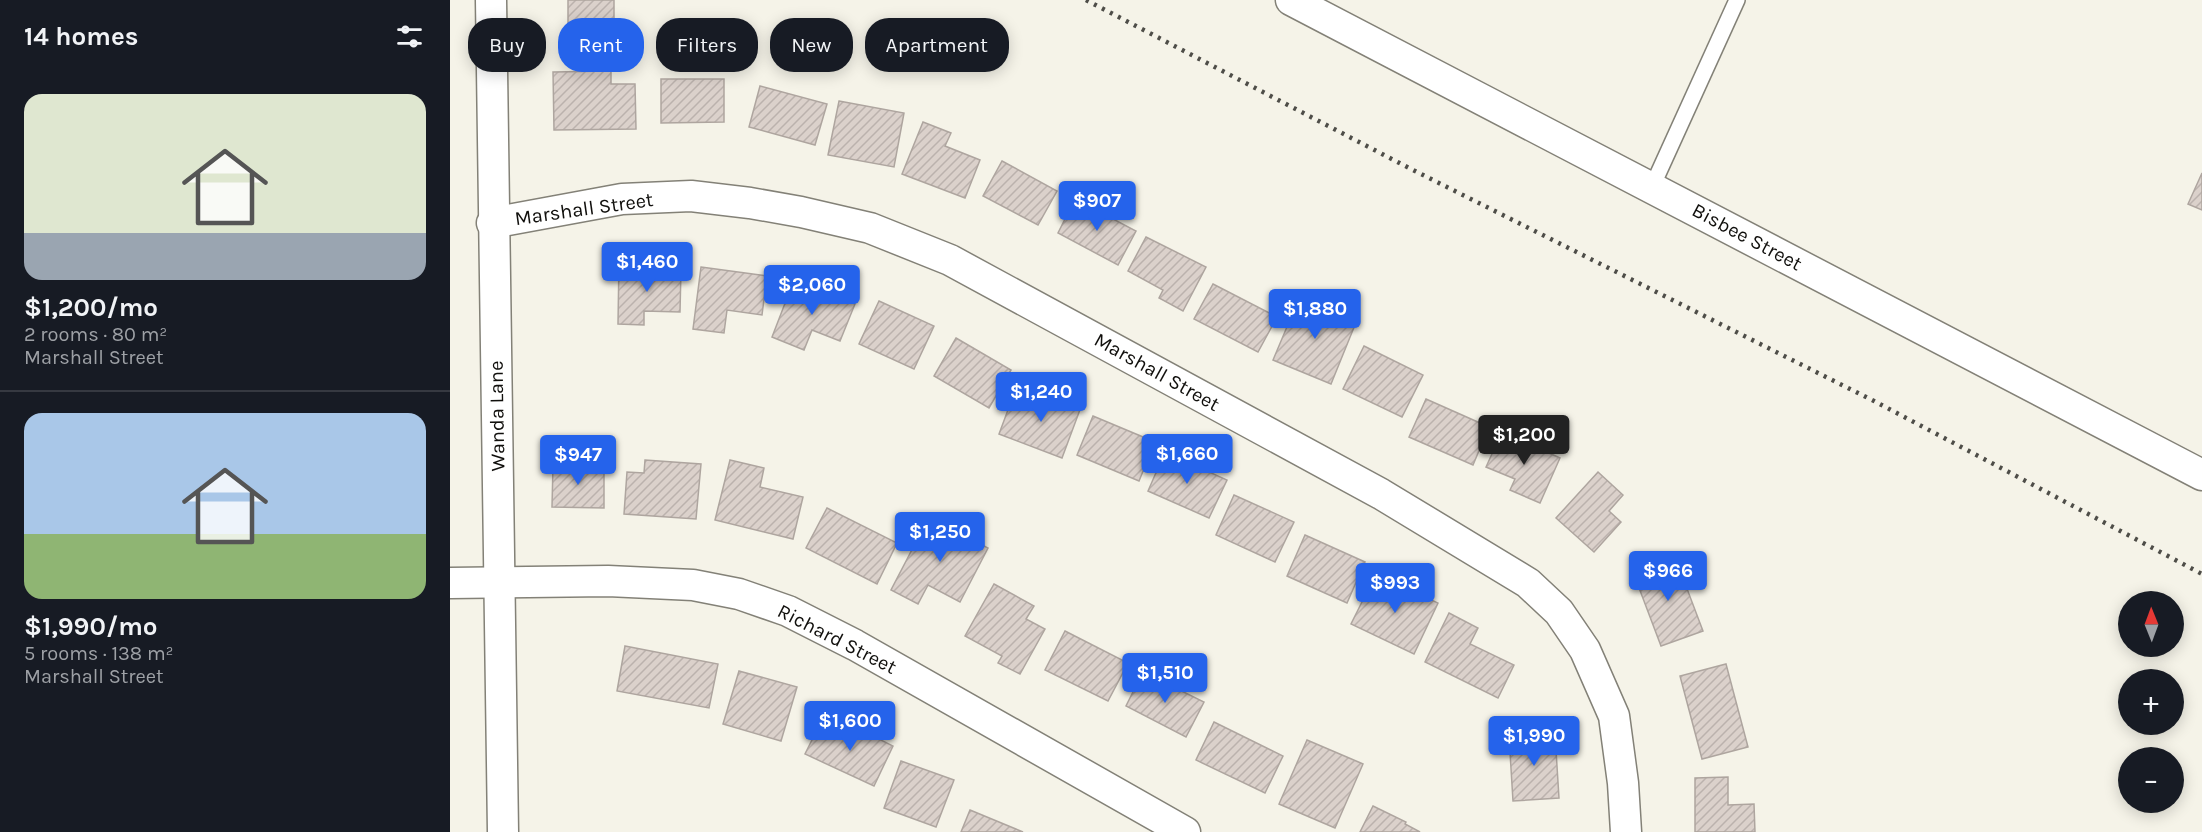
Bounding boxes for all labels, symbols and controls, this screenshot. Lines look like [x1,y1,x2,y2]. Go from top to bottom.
chip: Buy [468,18,546,72]
chip: Rent [558,18,644,72]
chip: Filters [656,18,758,72]
chip: New [770,18,853,72]
chip: Apartment [865,18,1009,72]
icon: filters [393,20,426,53]
text: 14 homes [24,21,138,52]
icon: home [171,133,279,241]
pin: $907 [1061,181,1133,232]
street label: Marshall Street [513,188,655,230]
text: $907 [1073,189,1121,212]
street label: Bisbee Street [1688,198,1806,276]
pin: $1,460 [598,242,696,293]
text: $1,460 [616,250,678,273]
pin: $2,060 [763,265,861,316]
text: $2,060 [778,273,846,296]
pin: $1,880 [1266,289,1364,340]
text: $1,200/mo [24,292,158,323]
text: $1,880 [1283,297,1347,320]
text: 2 rooms · 80 m² [24,323,167,346]
street label: Marshall Street [1090,328,1224,416]
text: Marshall Street [24,346,164,369]
street label: Wanda Lane [485,360,509,472]
pin: $1,240 [992,372,1090,423]
text: $1,240 [1010,380,1072,403]
pin: $1,200 [1475,415,1573,466]
text: $1,200 [1492,423,1556,446]
pin: $1,660 [1138,434,1236,485]
pin: $947 [542,435,614,486]
text: $1,660 [1156,442,1218,465]
text: $947 [554,443,602,466]
icon: home [171,452,279,560]
pin: $1,250 [891,512,989,563]
text: $1,250 [909,520,971,543]
pin: $966 [1632,551,1704,602]
text: $966 [1643,559,1693,582]
pin: $993 [1359,563,1431,614]
text: $993 [1370,571,1420,594]
north arrow [2118,591,2184,657]
map controls [2118,591,2184,813]
street label: Richard Street [774,599,901,679]
text: $1,990/mo [24,611,158,642]
text: 5 rooms · 138 m² [24,642,174,665]
pin: $1,510 [1116,653,1214,704]
text: $1,510 [1136,661,1194,684]
text: Marshall Street [24,665,164,688]
button: + [2118,669,2184,735]
pin: $1,600 [801,701,899,752]
text: $1,600 [818,709,882,732]
pin: $1,990 [1485,716,1583,767]
text: $1,990 [1502,724,1566,747]
button: − [2118,747,2184,813]

